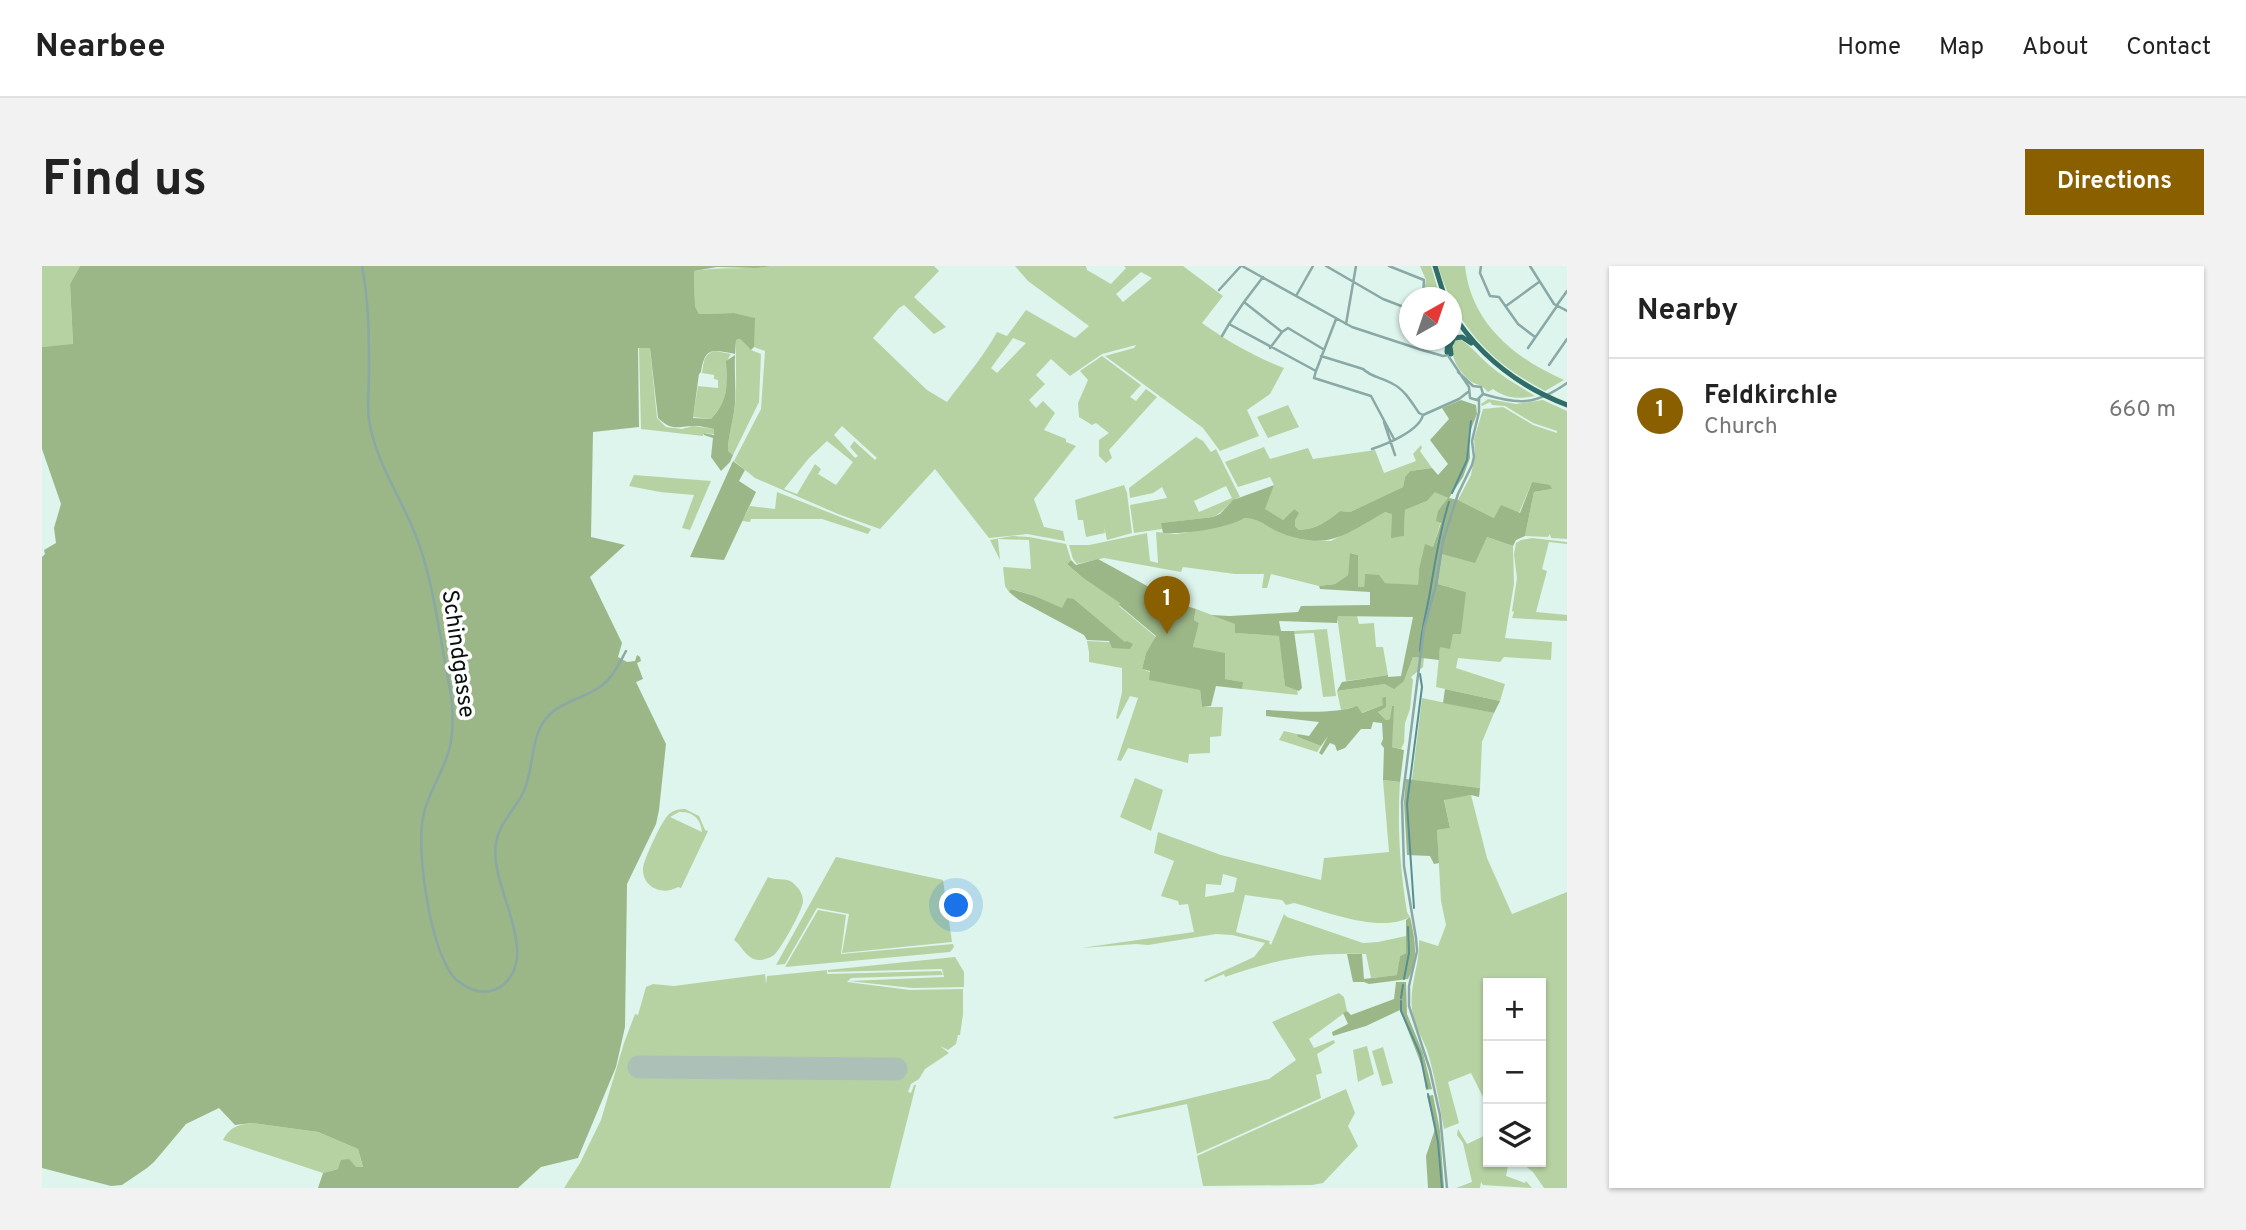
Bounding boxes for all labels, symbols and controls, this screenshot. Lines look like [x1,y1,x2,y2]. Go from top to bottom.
text: Nearbee [35,27,166,69]
text: Home [1837,33,1901,63]
text: Map [1939,33,1984,63]
text: About [2022,33,2088,63]
text: Contact [2126,33,2211,63]
button: Directions [2025,149,2204,215]
text: Find us [42,151,207,213]
north arrow [1399,287,1462,350]
text: Nearby [1637,293,1738,330]
text: Feldkirchle [1704,380,1838,413]
text: 1 [1655,396,1665,425]
text: 660 m [2109,396,2176,425]
text: Church [1704,413,1778,442]
pin: 1 [1144,576,1190,634]
street label: Schindgasse [434,588,480,720]
your location [939,888,973,922]
map controls [1483,978,1546,1167]
button: + [1483,978,1546,1041]
button: − [1483,1041,1546,1104]
button: layers [1483,1104,1546,1167]

